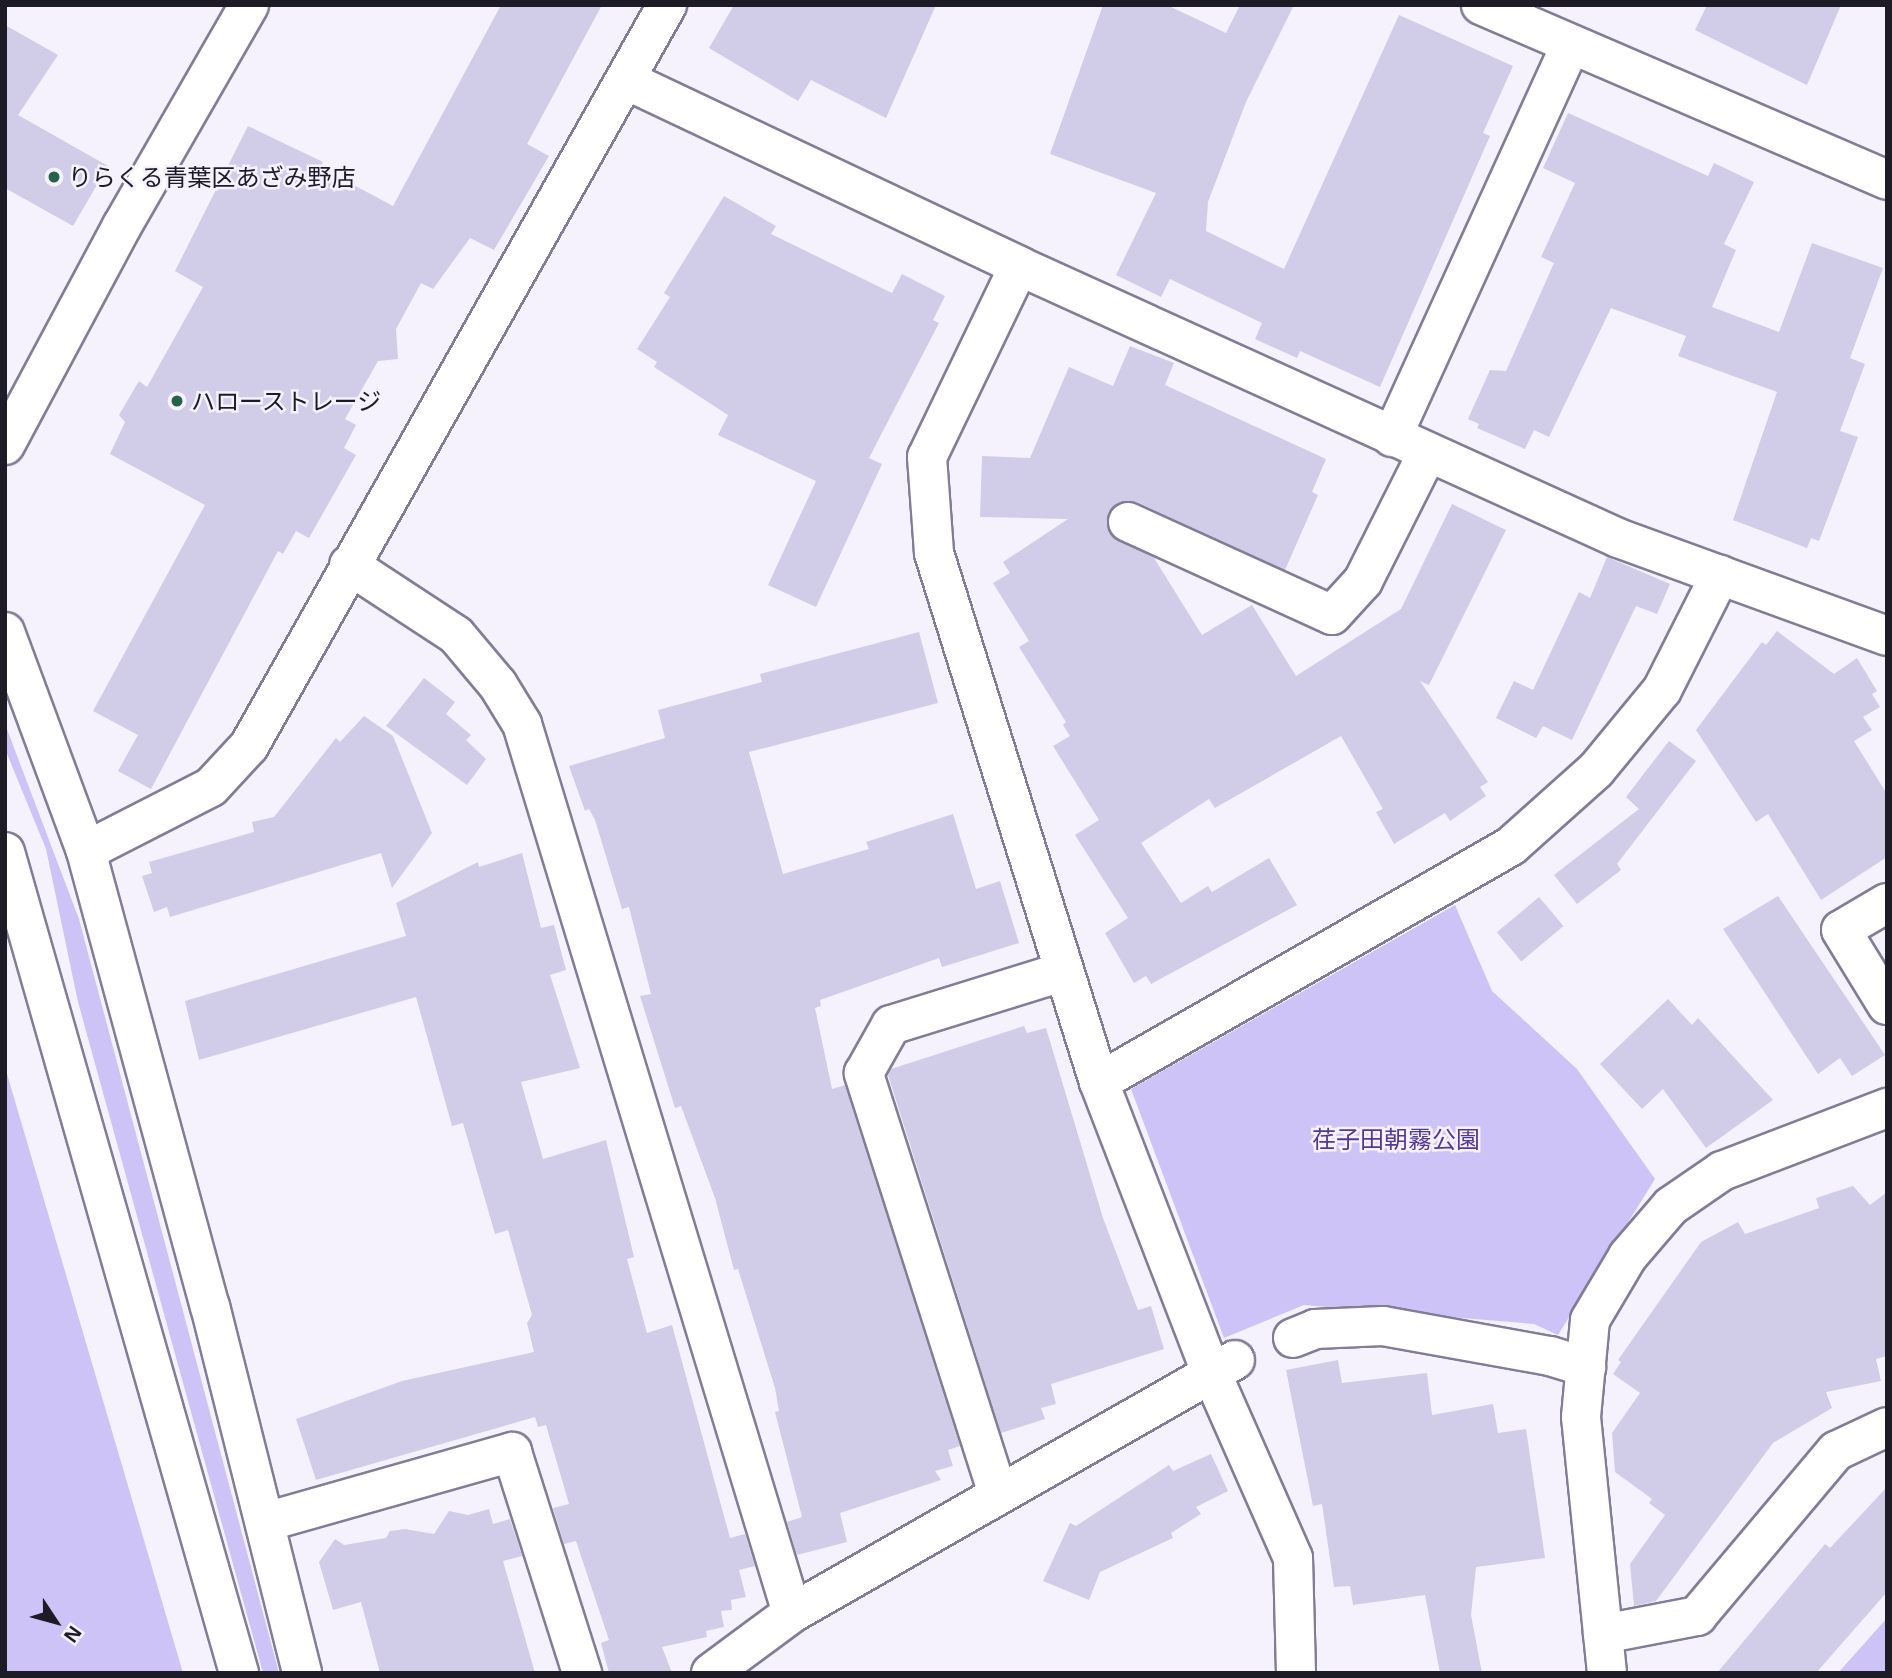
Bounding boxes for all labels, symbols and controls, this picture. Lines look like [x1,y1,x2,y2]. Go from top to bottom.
place label: りらくる青葉区あざみ野店 [68,163,356,191]
marker: りらくる青葉区あざみ野店 [46,169,62,185]
place label: ハローストレージ [191,387,383,415]
marker: ハローストレージ [169,393,185,409]
park label: 荏子田朝霧公園 [1312,1125,1480,1153]
north arrow [21,1587,91,1657]
text: N [58,1620,88,1648]

